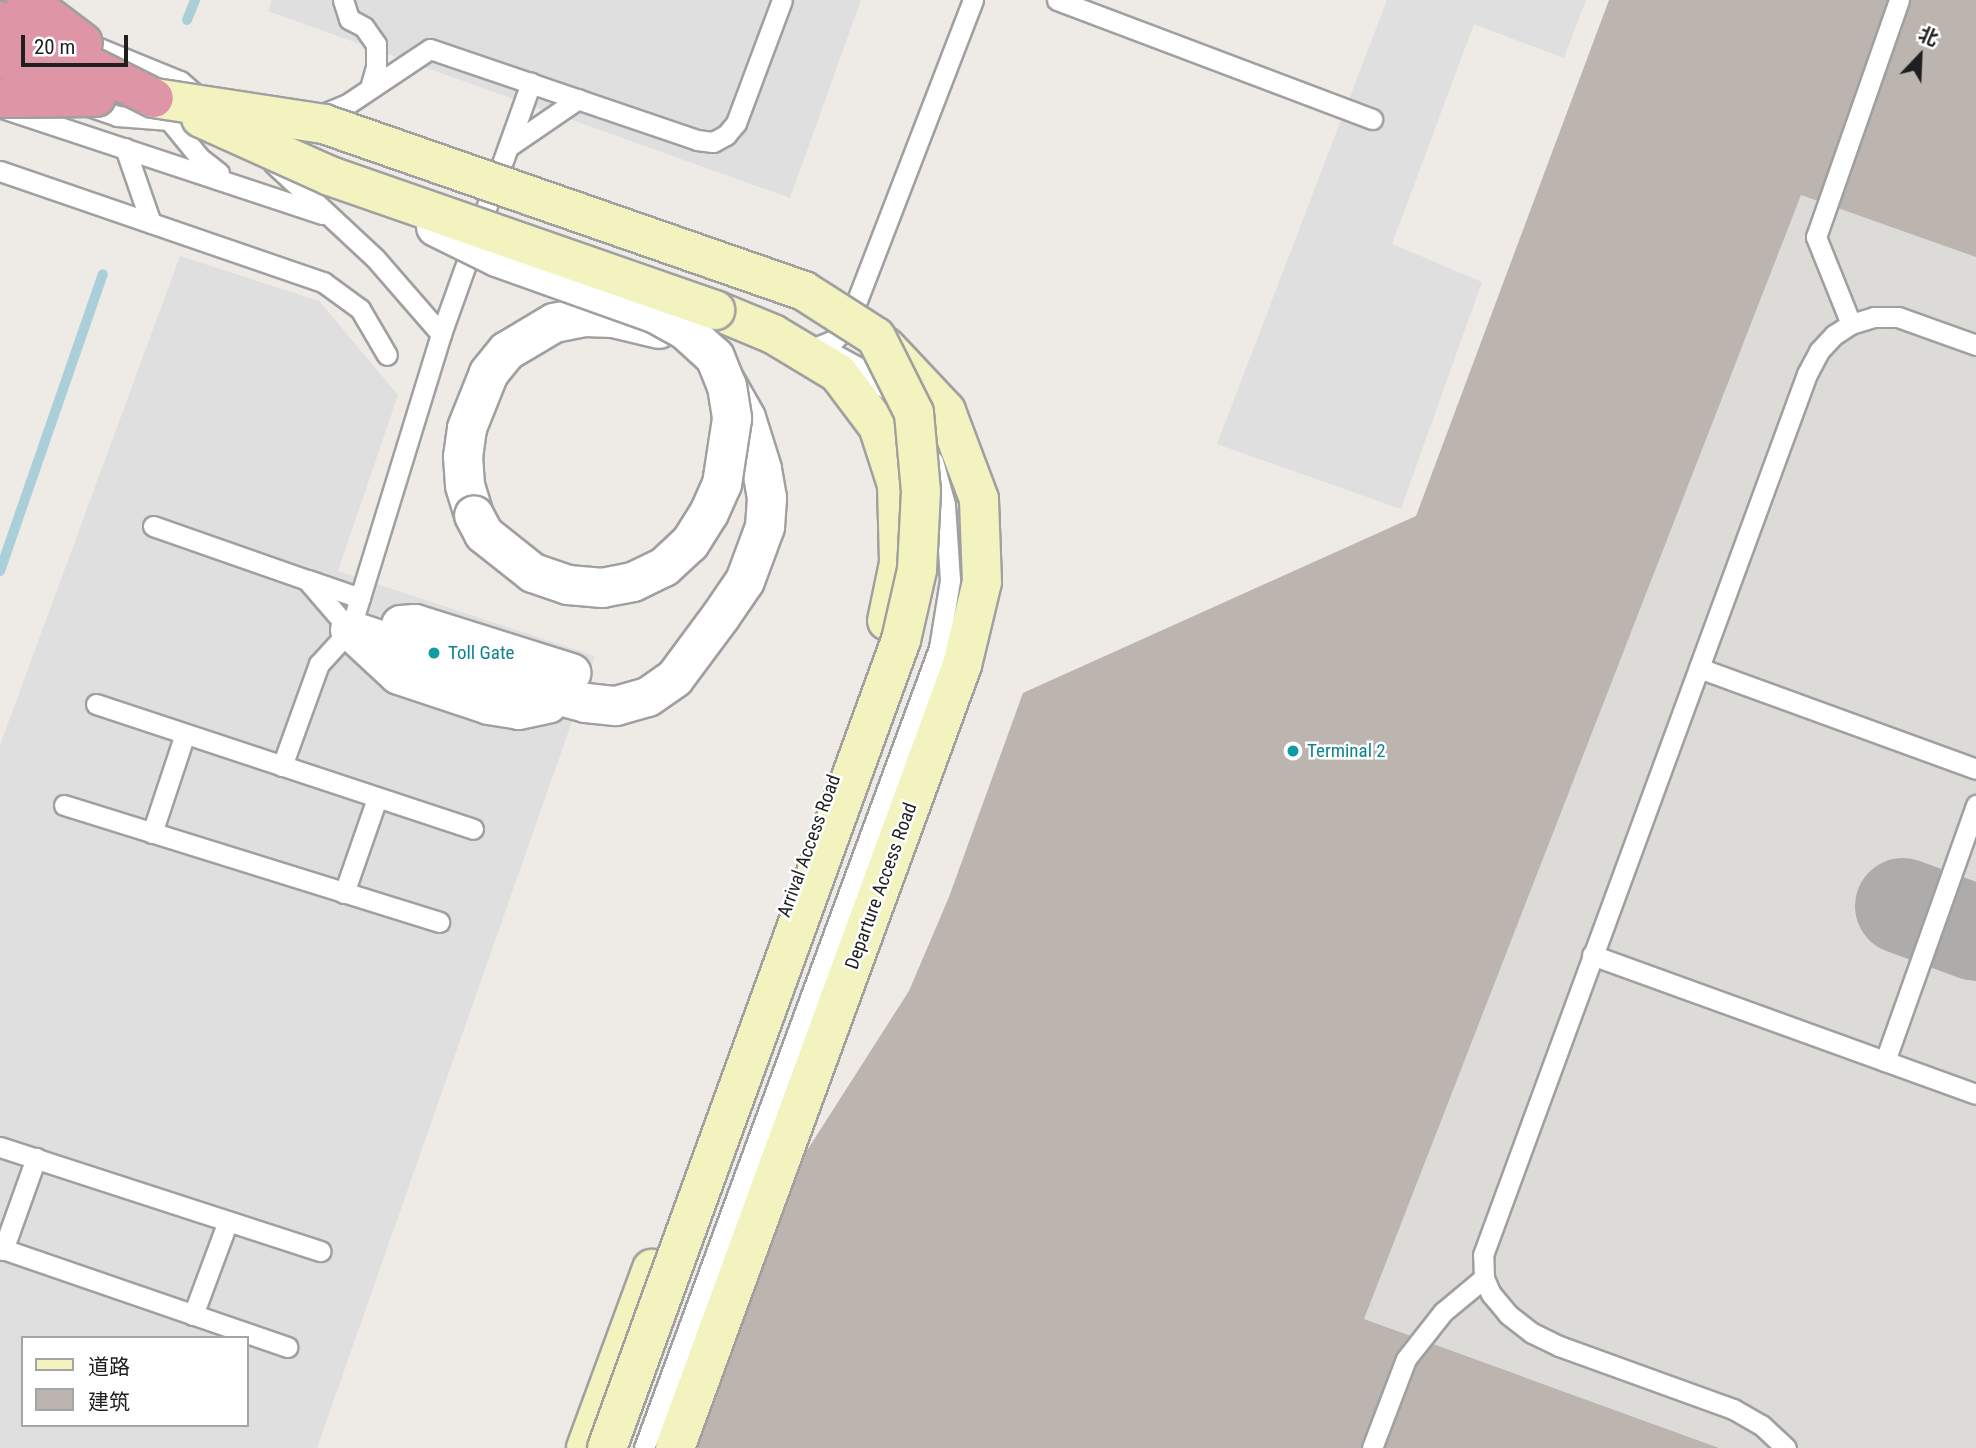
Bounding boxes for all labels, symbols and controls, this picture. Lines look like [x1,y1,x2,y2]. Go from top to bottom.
scale bar [24,21,131,65]
north arrow [1885,21,1955,91]
text: 北 [1915,22,1942,51]
text: 20 m [34,35,75,59]
place label: Toll Gate [448,642,514,664]
marker: Toll Gate [426,645,442,661]
place label: Terminal 2 [1307,740,1386,762]
marker: Terminal 2 [1285,743,1301,759]
street label: Arrival Access Road [773,772,845,920]
street label: Departure Access Road [840,800,922,972]
legend [21,1336,248,1427]
text: 道路 [88,1355,130,1379]
text: 建筑 [88,1390,130,1414]

